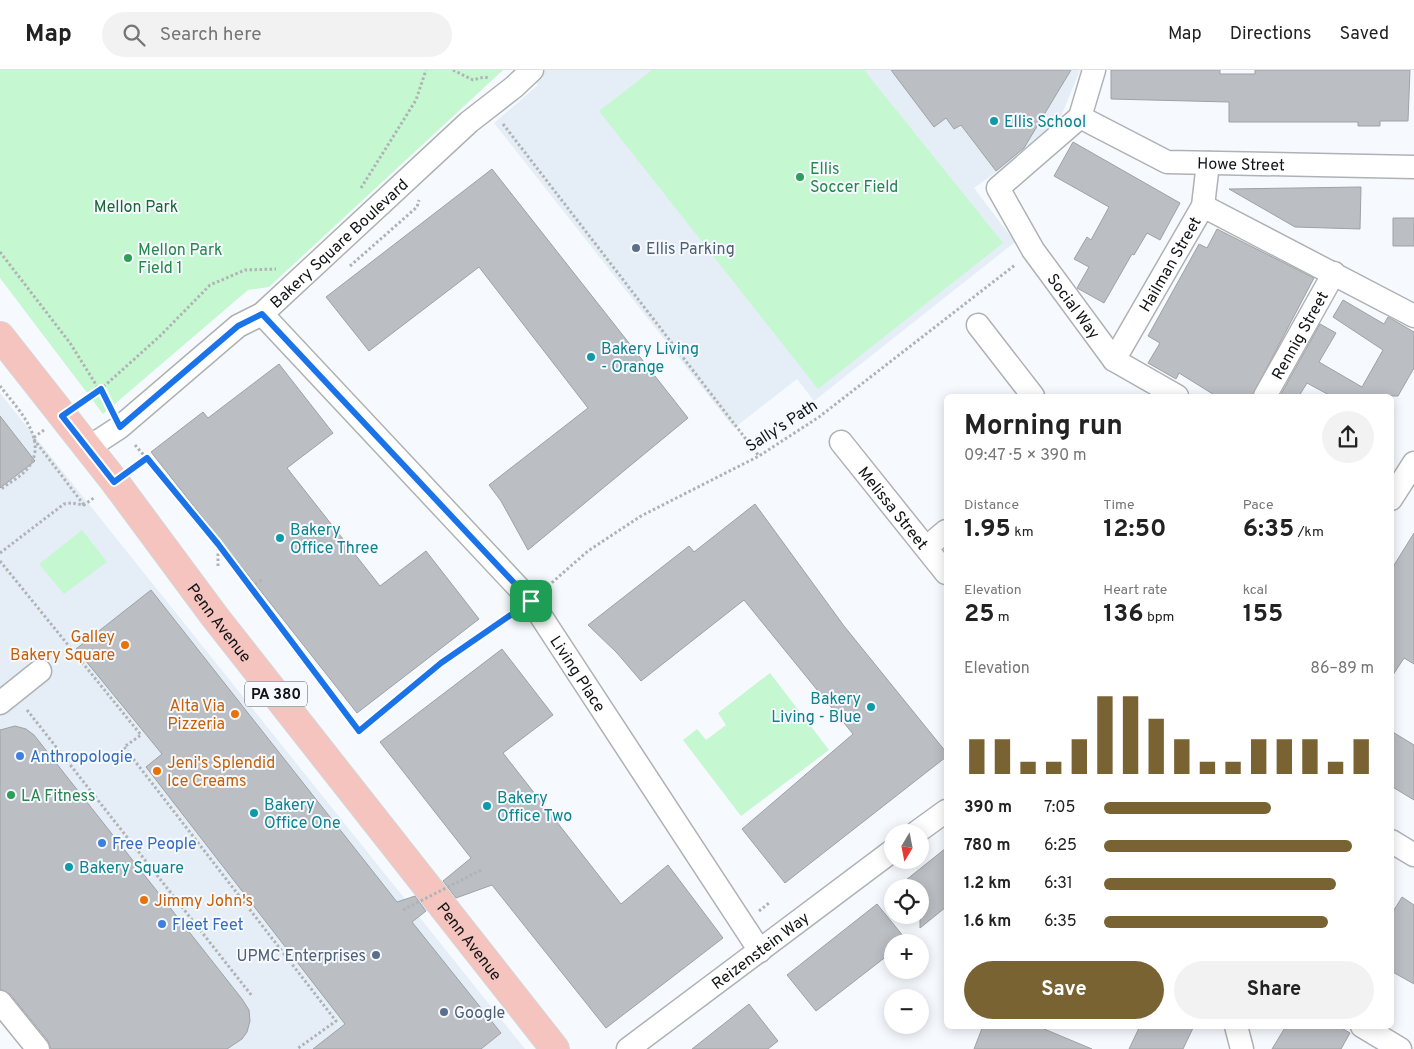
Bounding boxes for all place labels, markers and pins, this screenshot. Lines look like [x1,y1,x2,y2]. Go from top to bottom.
place label: Ellis School [1004,113,1086,133]
marker: Ellis School [988,115,1000,127]
place label: Ellis Soccer Field [810,160,898,198]
marker: Ellis Soccer Field [794,171,806,183]
place label: Ellis Parking [646,240,735,260]
place label: Mellon Park Field 1 [138,241,223,279]
marker: Ellis Parking [630,242,642,254]
marker: Mellon Park Field 1 [122,252,134,264]
place label: Bakery Living - Orange [601,340,699,378]
marker: Bakery Living - Orange [585,351,597,363]
place label: Bakery Office Three [290,521,378,559]
marker: Bakery Office Three [274,532,286,544]
pin [510,580,552,622]
place label: Galley Bakery Square [10,628,115,666]
marker: Galley Bakery Square [119,639,131,651]
place label: Bakery Living - Blue [771,690,861,728]
place label: Alta Via Pizzeria [167,697,225,735]
marker: Bakery Living - Blue [865,701,877,713]
marker: Alta Via Pizzeria [229,708,241,720]
place label: Anthropologie [30,748,133,768]
marker: Anthropologie [14,750,26,762]
place label: Jeni's Splendid Ice Creams [167,754,275,792]
marker: Jeni's Splendid Ice Creams [151,765,163,777]
place label: LA Fitness [21,787,95,807]
marker: LA Fitness [5,789,17,801]
place label: Bakery Office Two [497,789,572,827]
place label: Bakery Office One [264,796,341,834]
marker: Bakery Office Two [481,800,493,812]
marker: Bakery Office One [248,807,260,819]
place label: Free People [112,835,197,855]
marker: Free People [96,837,108,849]
place label: Bakery Square [79,859,184,879]
marker: Bakery Square [63,861,75,873]
place label: Jimmy John's [154,892,253,912]
marker: Jimmy John's [138,894,150,906]
place label: Fleet Feet [172,916,243,936]
marker: Fleet Feet [156,918,168,930]
place label: UPMC Enterprises [236,947,366,967]
marker: UPMC Enterprises [370,949,382,961]
place label: Google [454,1004,505,1024]
marker: Google [438,1006,450,1018]

